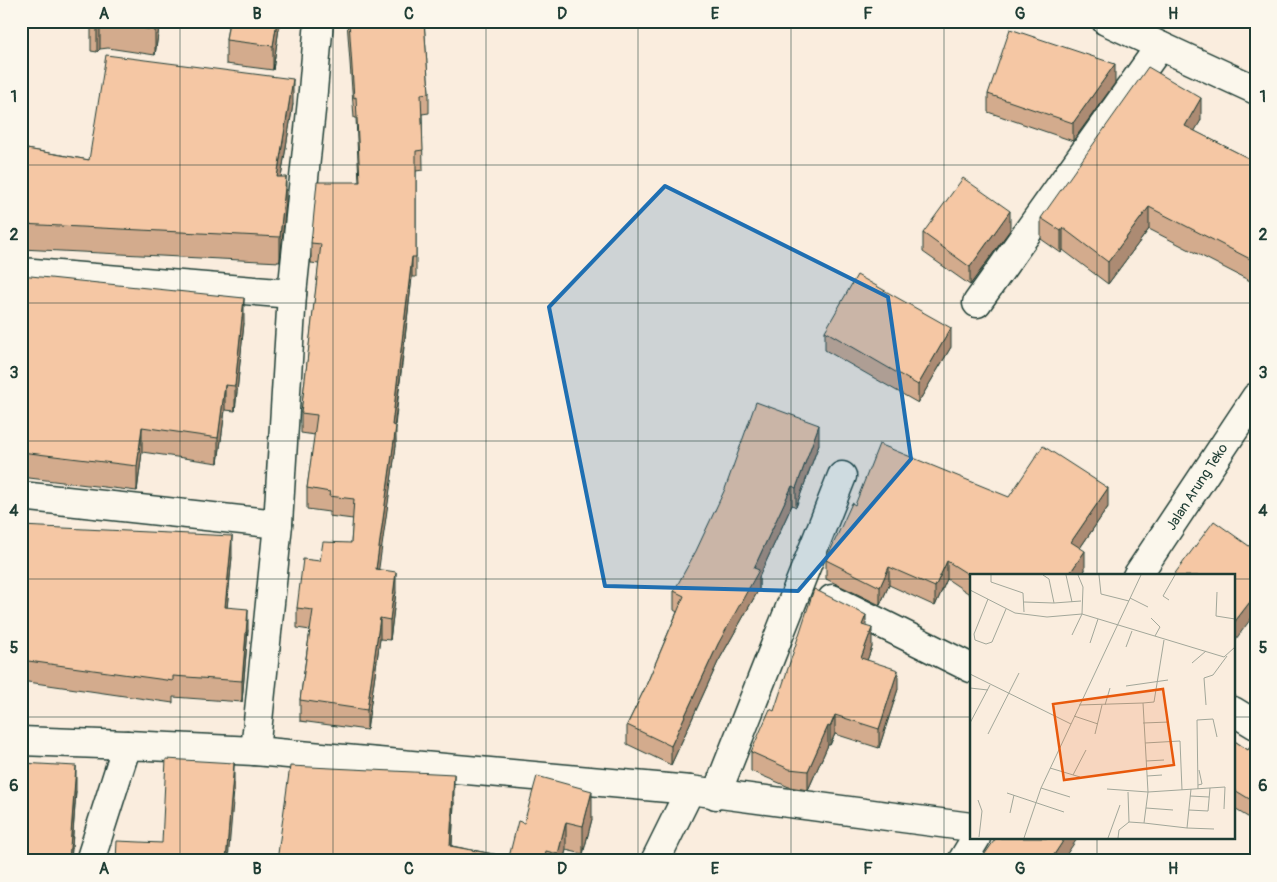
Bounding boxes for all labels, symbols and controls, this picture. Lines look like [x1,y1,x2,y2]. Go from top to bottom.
text: A [99,4,110,24]
text: B [252,4,262,24]
text: C [404,4,414,24]
text: D [557,4,567,24]
text: E [711,4,720,24]
text: F [863,4,873,24]
text: G [1015,4,1026,24]
text: H [1168,4,1178,24]
text: 1 [11,87,17,107]
text: 1 [1260,87,1266,107]
text: 2 [10,225,19,245]
text: 2 [1259,225,1268,245]
text: 3 [10,363,19,383]
text: 3 [1259,363,1268,383]
street label: Jalan Arung Teko [1163,440,1232,534]
text: 4 [9,501,19,521]
text: 4 [1258,501,1268,521]
inset map [970,574,1234,840]
text: 5 [10,638,19,658]
text: 5 [1259,638,1268,658]
text: 6 [9,776,19,796]
text: 6 [1258,776,1268,796]
text: A [99,859,110,879]
text: B [252,859,262,879]
text: C [404,859,414,879]
text: D [557,859,567,879]
text: E [711,859,720,879]
text: F [863,859,873,879]
text: G [1015,859,1026,879]
text: H [1168,859,1178,879]

